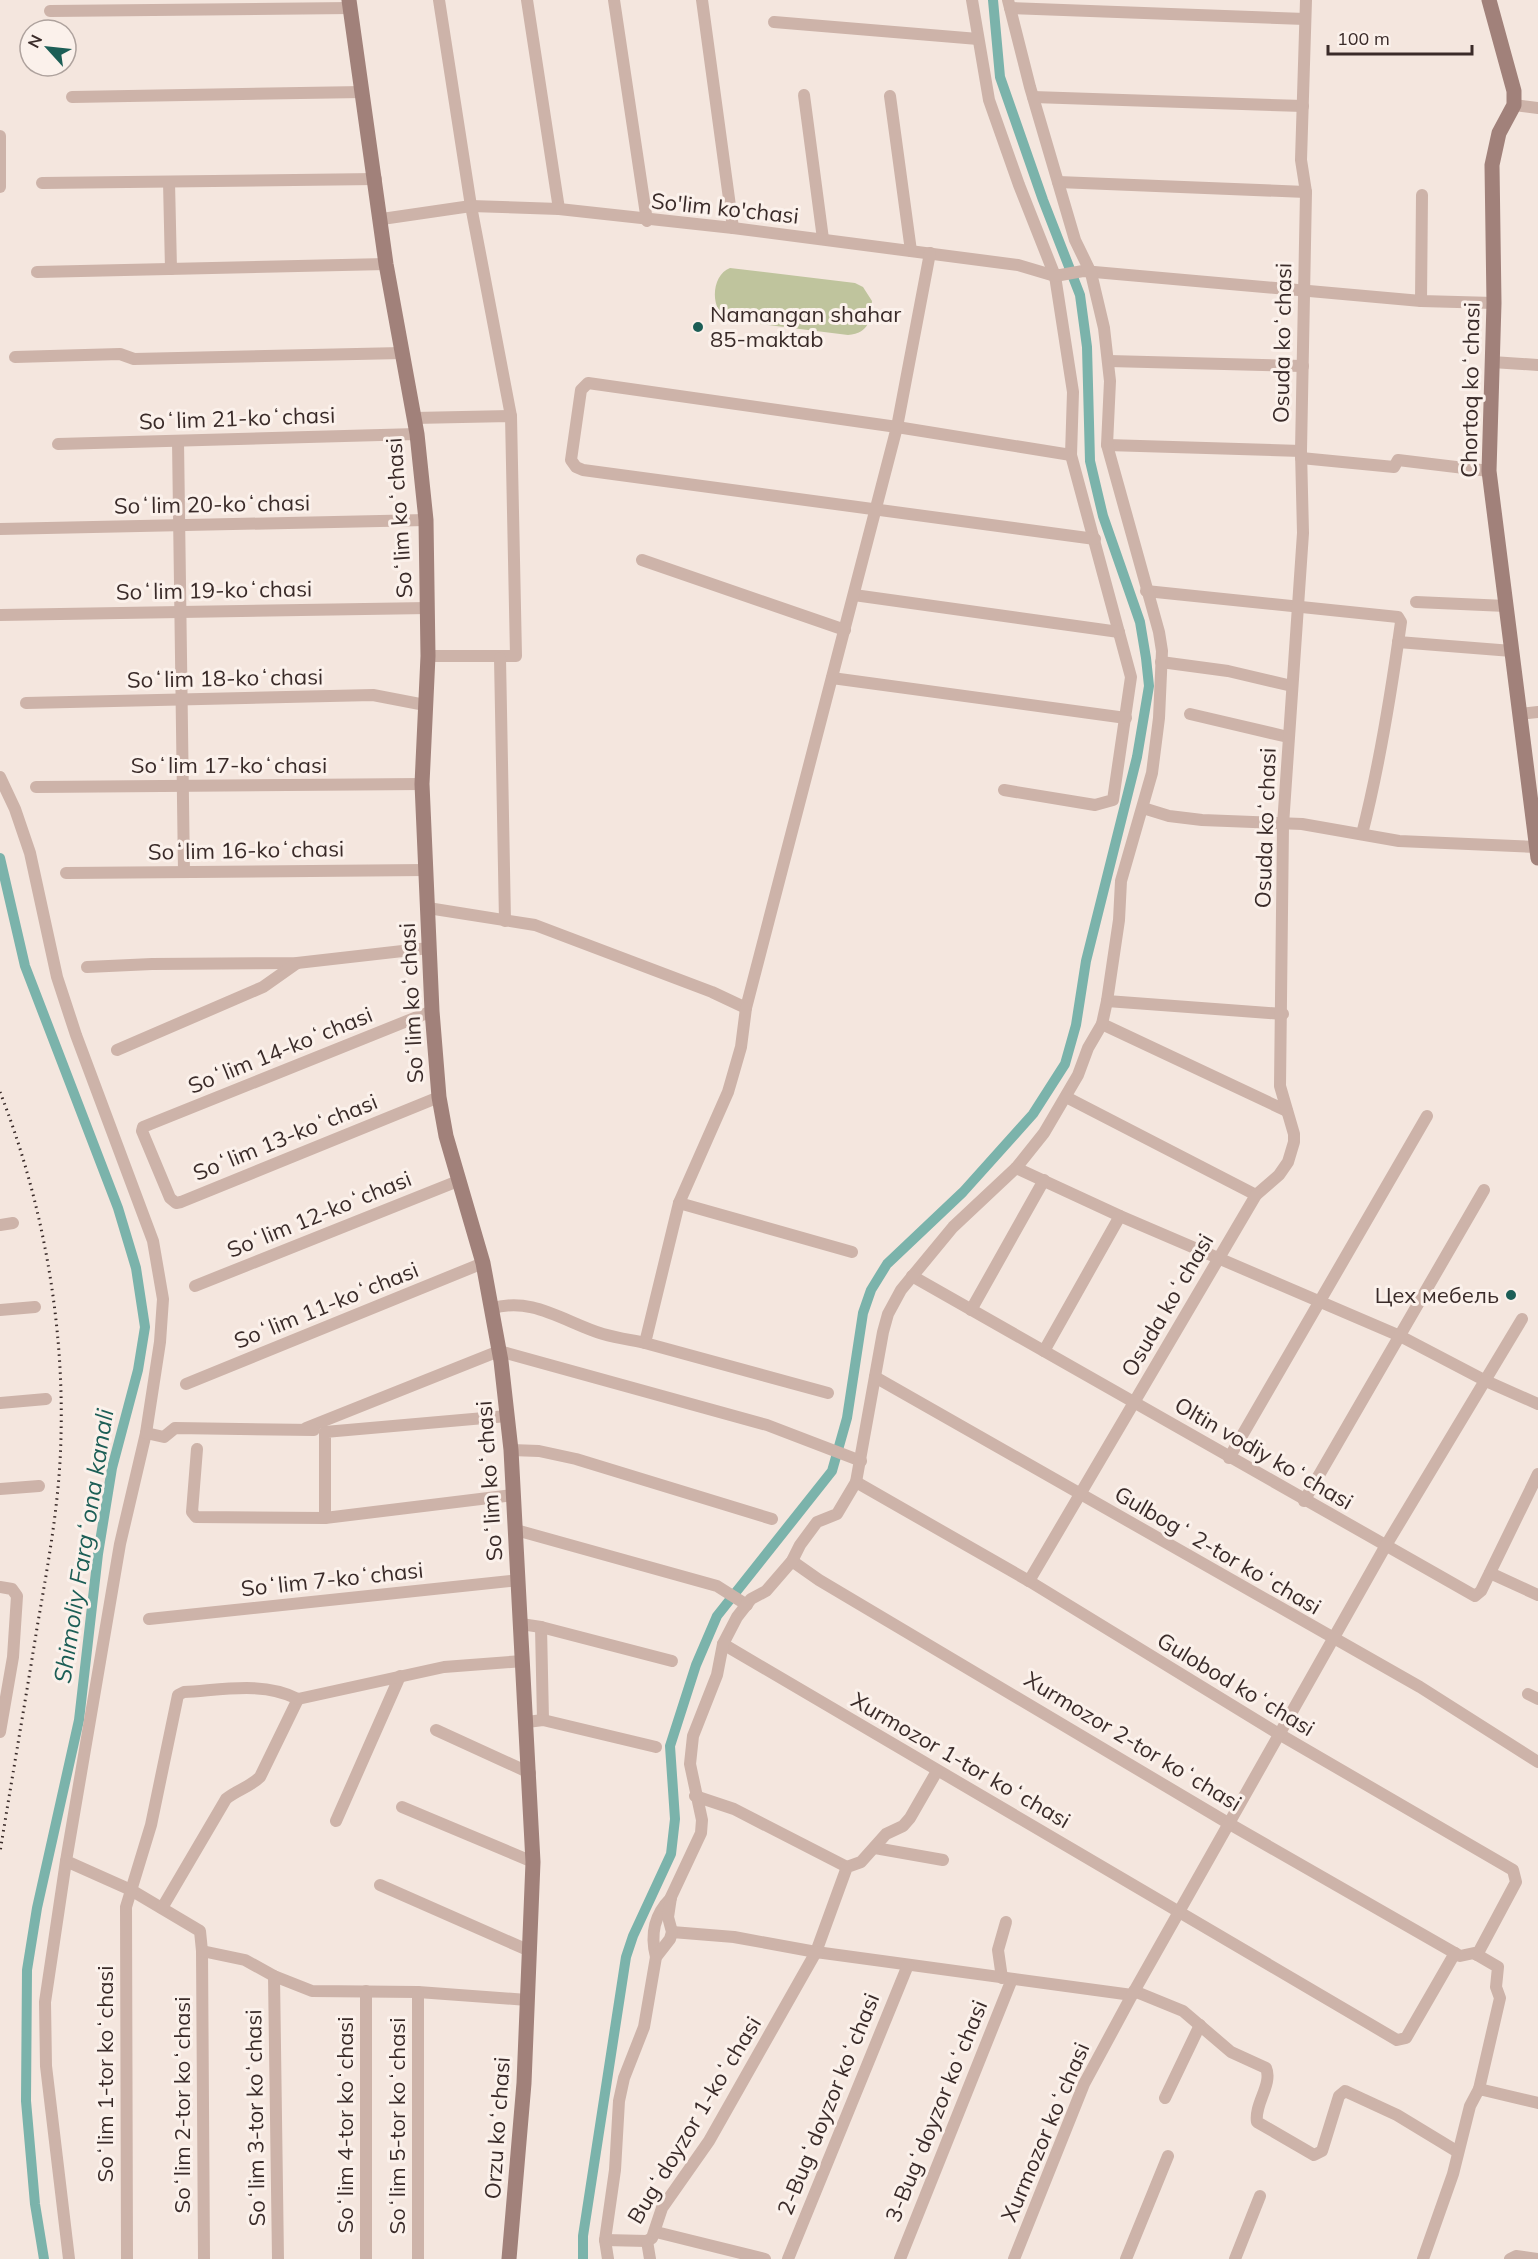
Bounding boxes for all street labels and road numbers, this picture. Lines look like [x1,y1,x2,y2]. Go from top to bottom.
street label: So'lim ko'chasi [650,186,800,230]
street label: Osuda koʻchasi [1267,263,1297,423]
street label: Chortoq koʻchasi [1454,302,1486,478]
street label: Soʻlim 21-koʻchasi [138,401,336,435]
street label: Soʻlim koʻchasi [379,437,419,599]
street label: Soʻlim 20-koʻchasi [114,488,310,520]
street label: Soʻlim 19-koʻchasi [116,574,312,606]
street label: Soʻlim 18-koʻchasi [127,662,323,694]
street label: Osuda koʻchasi [1248,747,1282,909]
street label: Soʻlim 17-koʻchasi [131,751,327,779]
street label: Soʻlim 16-koʻchasi [148,834,344,866]
street label: Soʻlim koʻchasi [393,922,429,1084]
street label: Soʻlim 14-koʻchasi [184,1000,376,1100]
street label: Soʻlim 13-koʻchasi [189,1087,381,1187]
street label: Soʻlim 12-koʻchasi [223,1164,415,1264]
street label: Osuda koʻchasi [1115,1229,1219,1381]
street label: Soʻlim 11-koʻchasi [230,1255,422,1355]
street label: Oltin vodiy koʻchasi [1170,1391,1358,1515]
street label: Soʻlim koʻchasi [469,1400,509,1562]
street label: Gulbogʻ 2-tor koʻchasi [1110,1479,1326,1621]
street label: Soʻlim 7-koʻchasi [239,1556,425,1602]
street label: Gulobod koʻchasi [1152,1626,1320,1742]
street label: Xurmozor 2-tor koʻchasi [1019,1665,1247,1817]
street label: Xurmozor 1-tor koʻchasi [846,1686,1076,1834]
street label: Soʻlim 1-tor koʻchasi [91,1965,119,2183]
street label: 2-Bugʻdoyzor koʻchasi [771,1989,885,2219]
street label: Soʻlim 2-tor koʻchasi [168,1996,196,2214]
street label: 3-Bugʻdoyzor koʻchasi [879,1996,993,2226]
street label: Soʻlim 3-tor koʻchasi [239,2009,271,2227]
street label: Bugʻdoyzor 1-koʻchasi [621,2011,767,2229]
street label: Soʻlim 4-tor koʻchasi [331,2016,359,2234]
street label: Soʻlim 5-tor koʻchasi [383,2017,411,2235]
street label: Xurmozor koʻchasi [995,2038,1095,2226]
street label: Orzu koʻchasi [478,2056,516,2200]

